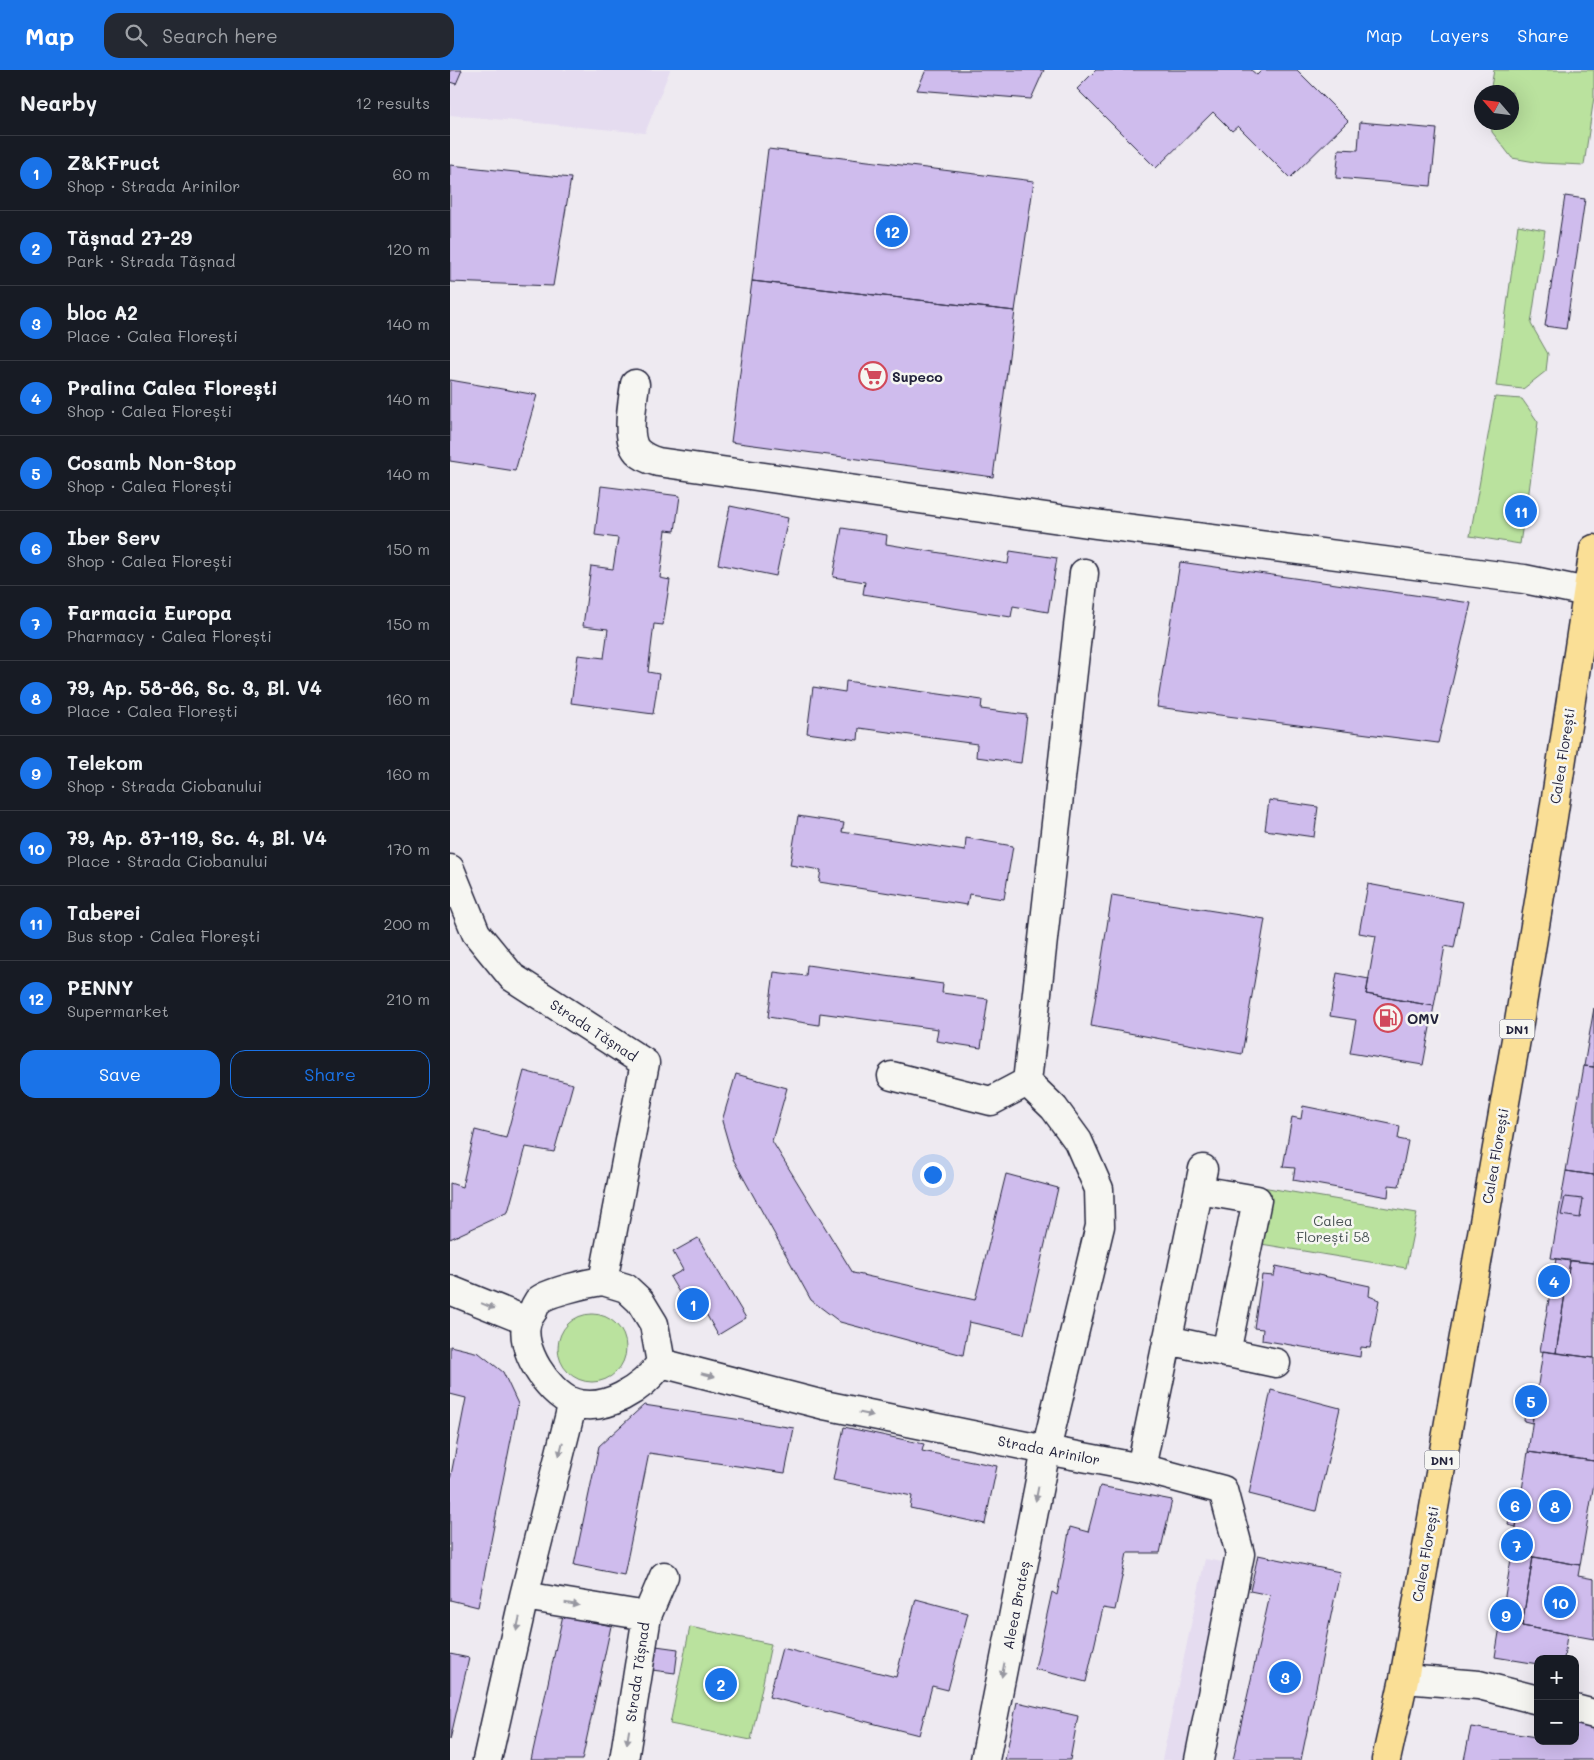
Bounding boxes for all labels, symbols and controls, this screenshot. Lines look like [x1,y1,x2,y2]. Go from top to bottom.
search box [104,13,454,58]
text: Map [25,20,74,51]
icon: search [122,21,150,49]
text: Search here [162,23,278,48]
text: Map [1366,23,1402,47]
text: Layers [1430,23,1489,47]
text: Share [1517,23,1569,47]
north arrow [1474,85,1519,130]
text: Nearby [20,89,97,116]
text: 12 results [356,92,430,113]
text: Z&KFruct [67,150,160,175]
text: 1 [32,163,40,184]
text: 60 m [393,163,430,184]
text: Shop · Strada Arinilor [67,175,240,196]
pin: 12 [876,212,908,250]
text: Tășnad 27-29 [67,225,192,250]
text: 2 [32,238,40,259]
text: 120 m [386,238,430,259]
text: Park · Strada Tășnad [67,250,235,271]
text: bloc A2 [67,300,138,325]
text: 3 [31,313,41,334]
text: 140 m [386,313,430,334]
text: Place · Calea Florești [67,325,238,346]
supermarket icon: Supeco [858,361,888,391]
place label: Supeco [892,367,943,386]
text: Pralina Calea Florești [67,375,278,400]
text: 4 [31,388,41,409]
text: 140 m [386,388,430,409]
text: Shop · Calea Florești [67,400,232,421]
text: Cosamb Non-Stop [67,450,237,475]
text: 5 [31,463,41,484]
text: 140 m [386,463,430,484]
text: Shop · Calea Florești [67,475,232,496]
pin: 11 [1505,492,1537,530]
text: Iber Serv [67,525,160,550]
text: 6 [31,538,41,559]
text: 150 m [386,538,430,559]
text: Shop · Calea Florești [67,550,232,571]
text: Farmacia Europa [67,600,232,625]
text: 7 [32,613,40,634]
text: 150 m [386,613,430,634]
text: Pharmacy · Calea Florești [67,625,272,646]
text: 79, Ap. 58-86, Sc. 3, Bl. V4 [67,675,322,700]
text: 8 [31,688,41,709]
text: 160 m [385,688,430,709]
text: Place · Calea Florești [67,700,238,721]
street label: Calea Florești [1545,707,1579,805]
text: Telekom [67,750,143,775]
text: 9 [31,763,41,784]
text: 160 m [385,763,430,784]
text: Shop · Strada Ciobanului [67,775,262,796]
text: 79, Ap. 87-119, Sc. 4, Bl. V4 [67,825,327,850]
text: 10 [27,838,45,859]
text: 170 m [386,838,430,859]
text: Place · Strada Ciobanului [67,850,268,871]
text: Taberei [67,900,141,925]
text: 11 [29,913,43,934]
text: 200 m [383,913,430,934]
text: Bus stop · Calea Florești [67,925,260,946]
text: PENNY [67,975,133,1000]
text: 12 [28,988,44,1009]
text: 210 m [386,988,430,1009]
street label: Strada Tășnad [547,995,641,1065]
text: Supermarket [67,1000,169,1021]
fuel station icon: OMV [1373,1003,1403,1033]
place label: OMV [1407,1009,1439,1028]
road number: DN1 [1500,1020,1534,1039]
button: Save [20,1050,220,1098]
button: Share [230,1050,430,1098]
street label: Calea Florești [1477,1107,1513,1205]
your location [920,1162,946,1188]
park label: Calea Florești 58 [1296,1211,1370,1246]
pin: 4 [1538,1262,1570,1300]
pin: 1 [677,1285,709,1323]
one-way arrow [481,1302,495,1310]
one-way arrow [701,1372,716,1380]
pin: 5 [1515,1382,1547,1420]
one-way arrow [858,1410,874,1418]
street label: Strada Arinilor [996,1431,1102,1469]
one-way arrow [557,1442,565,1457]
road number: DN1 [1424,1450,1460,1470]
one-way arrow [1033,1486,1041,1502]
pin: 6 [1499,1486,1531,1524]
pin: 8 [1539,1487,1571,1525]
street label: Calea Florești [1407,1505,1443,1603]
pin: 7 [1501,1526,1533,1564]
street label: Aleea Brateș [998,1559,1034,1651]
pin: 10 [1544,1583,1576,1621]
pin: 9 [1490,1596,1522,1634]
one-way arrow [565,1600,581,1608]
one-way arrow [514,1616,522,1631]
street label: Strada Tășnad [621,1621,653,1723]
map controls [1534,1655,1579,1745]
button: + [1534,1655,1579,1700]
pin: 3 [1269,1658,1301,1696]
one-way arrow [999,1663,1007,1678]
pin: 2 [705,1665,737,1703]
button: − [1534,1700,1579,1745]
one-way arrow [624,1729,632,1745]

